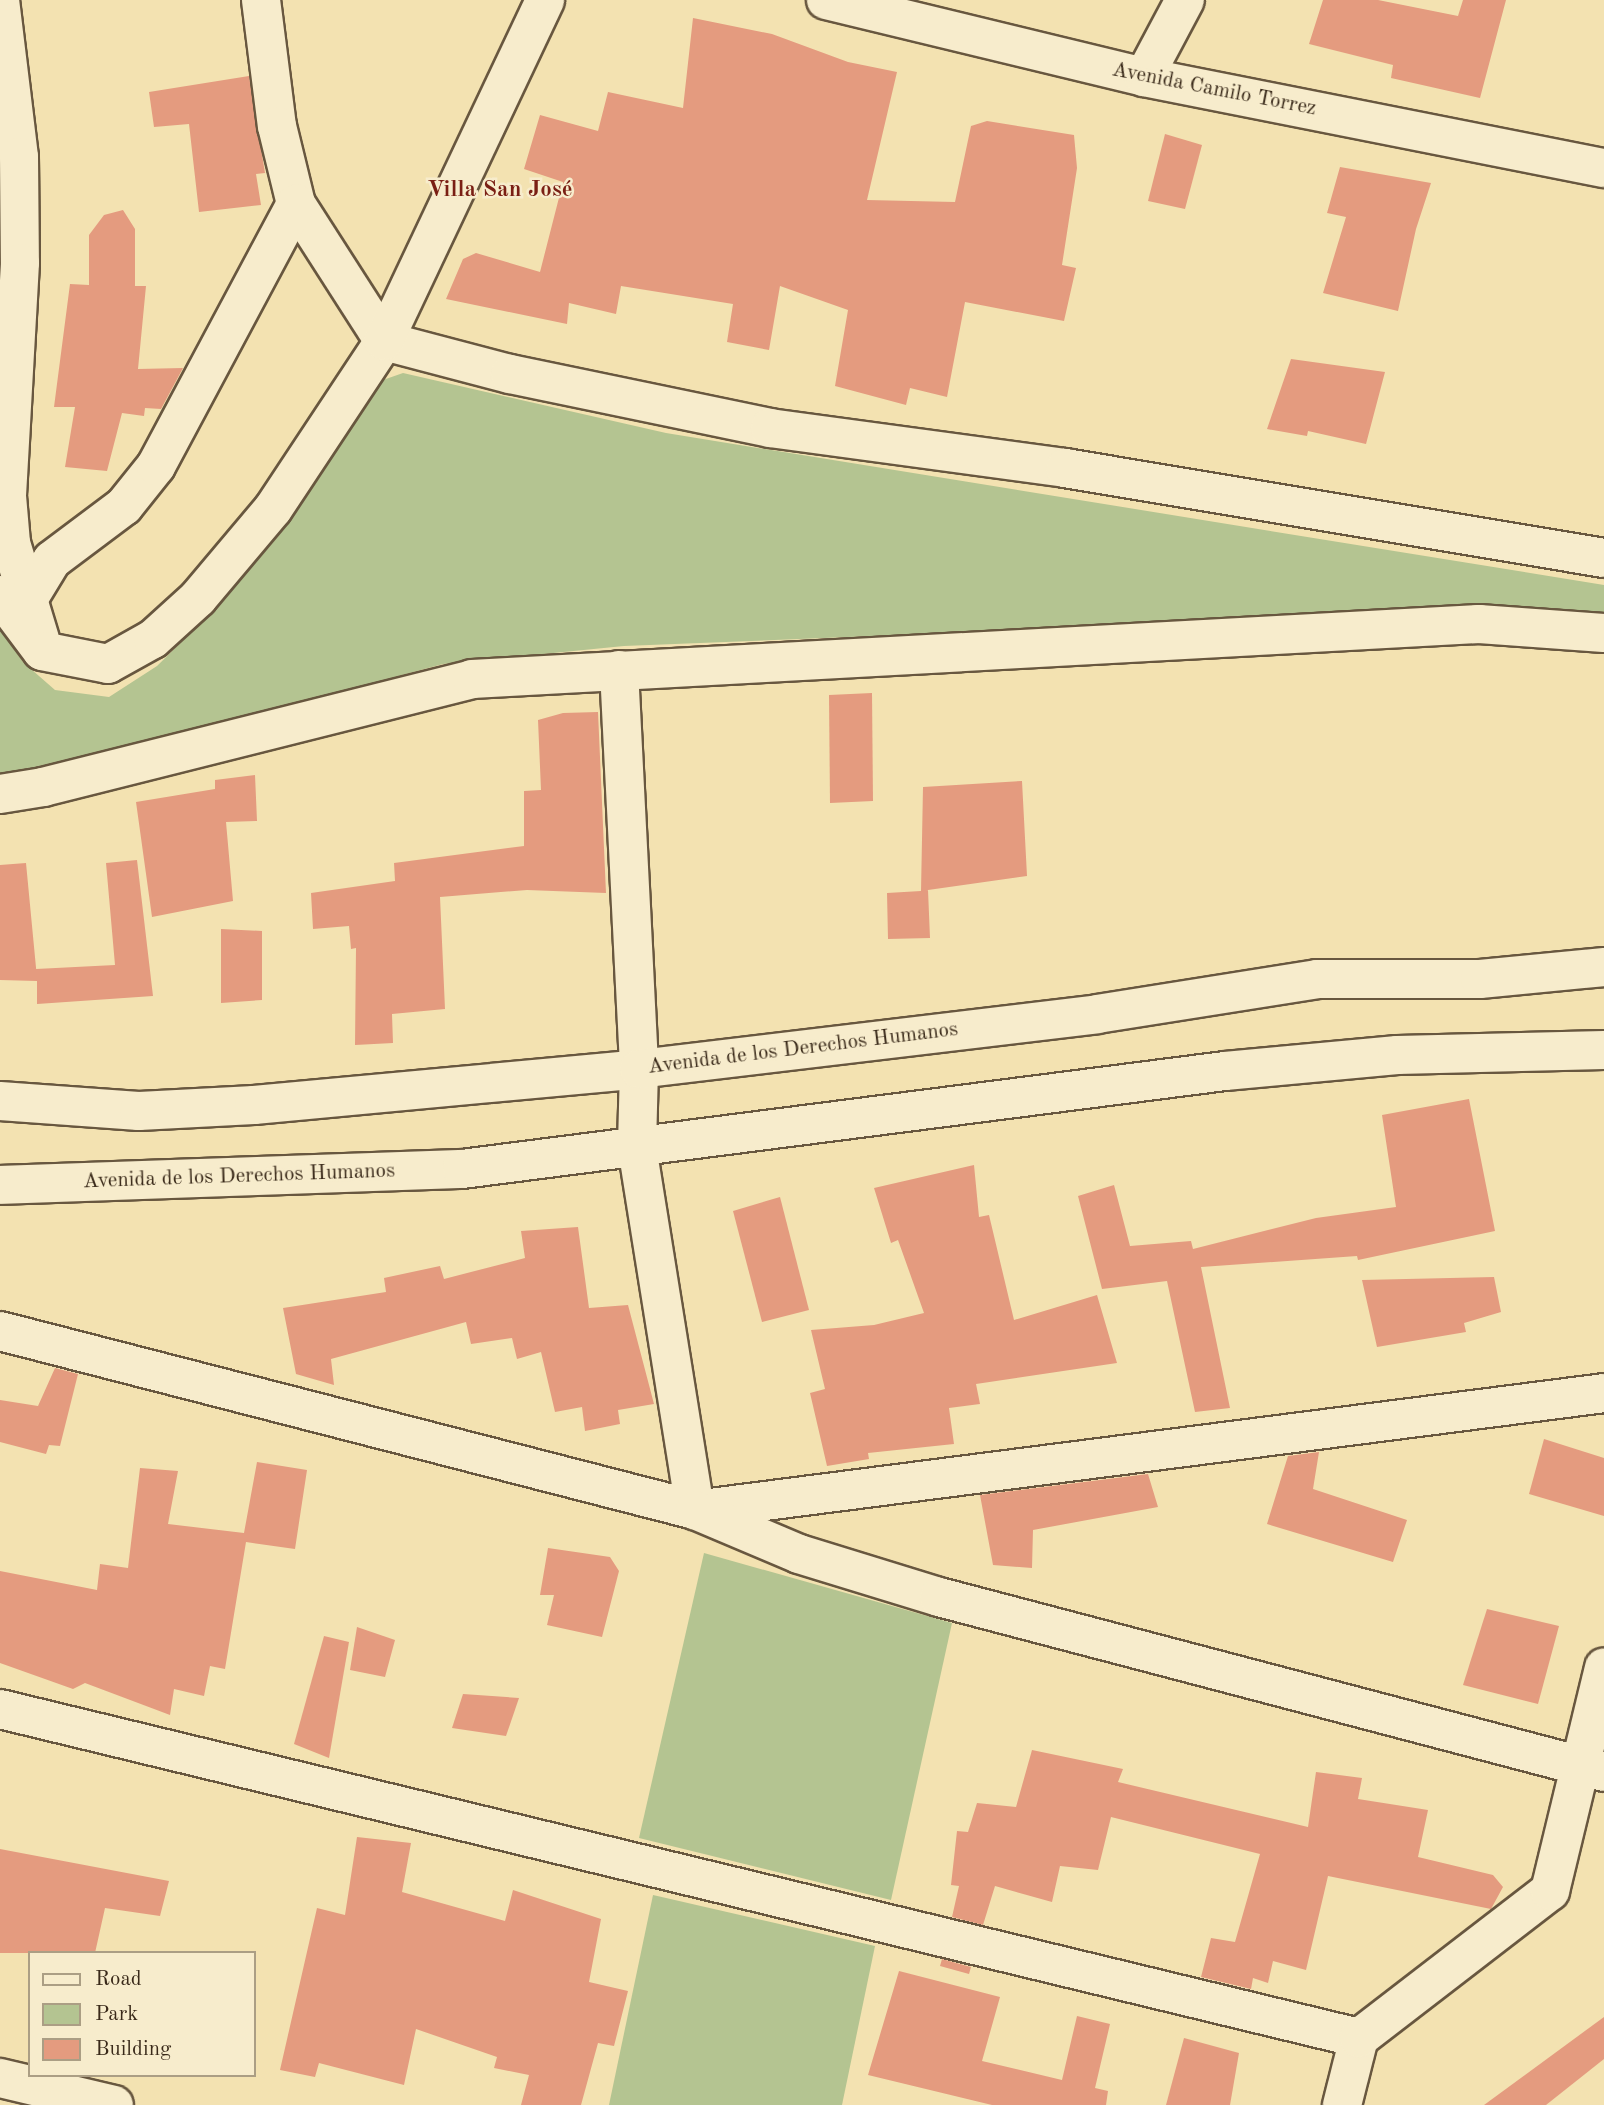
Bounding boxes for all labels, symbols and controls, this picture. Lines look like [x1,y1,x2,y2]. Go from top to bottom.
street label: Avenida Camilo Torrez [1110,58,1318,122]
district label: Villa San José [427,176,573,204]
street label: Avenida de los Derechos Humanos [646,1017,960,1081]
street label: Avenida de los Derechos Humanos [83,1159,395,1195]
legend [28,1951,256,2077]
text: Road [95,1969,142,1990]
text: Park [95,2004,138,2025]
text: Building [95,2039,171,2060]

